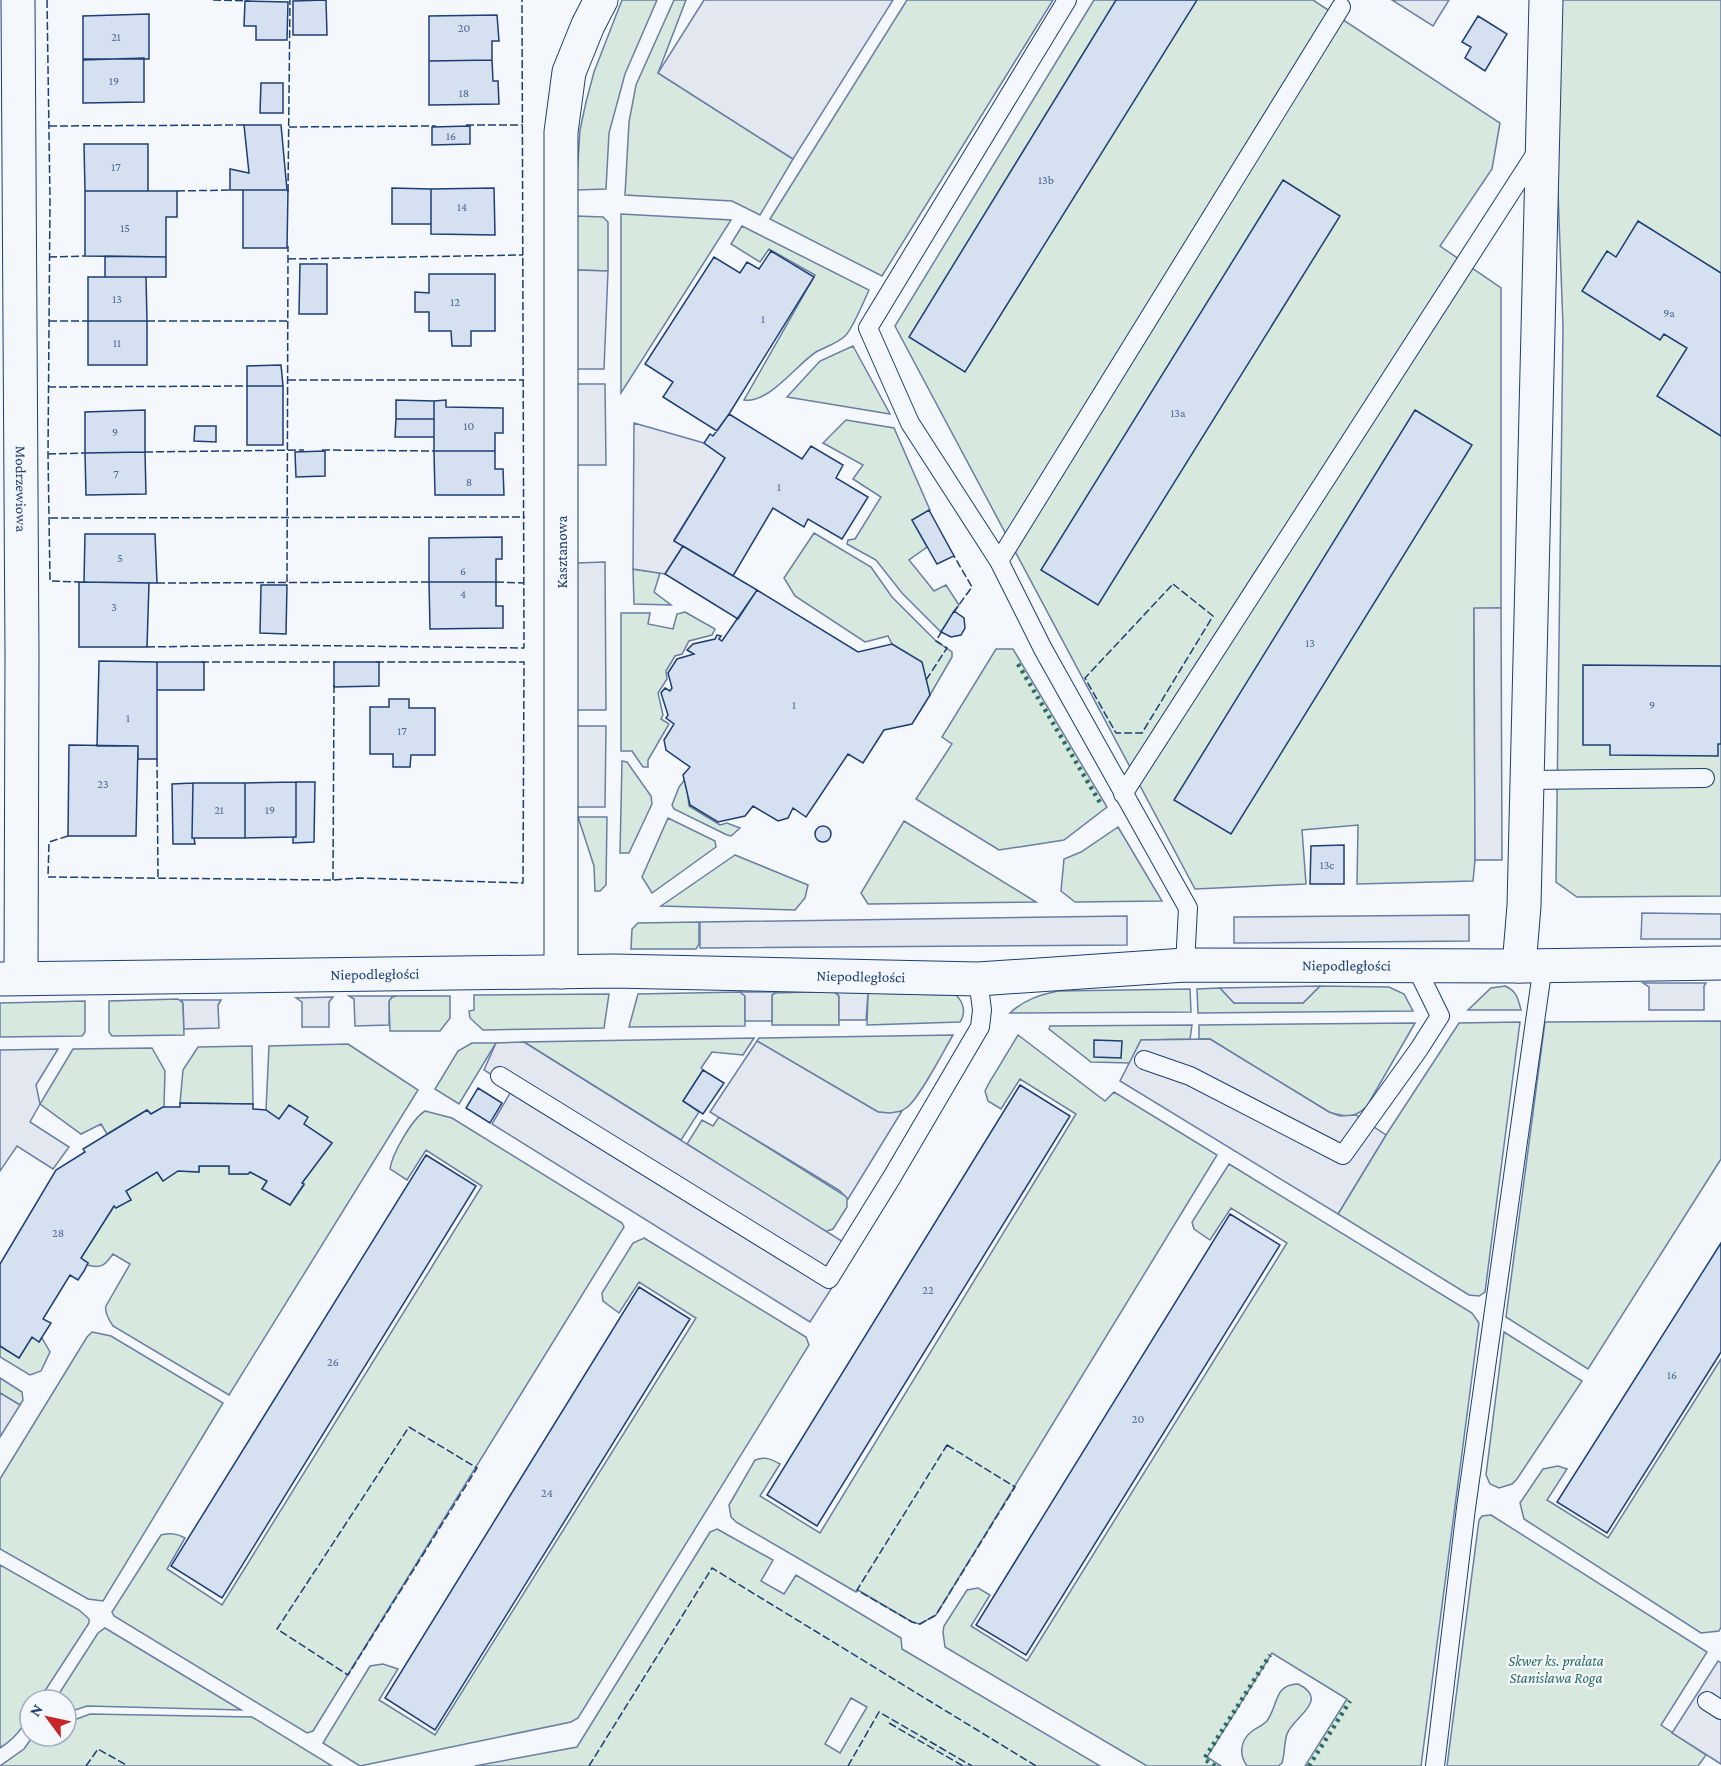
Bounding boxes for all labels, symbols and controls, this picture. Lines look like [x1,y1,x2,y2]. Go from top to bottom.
house number: 20 [458,21,470,35]
house number: 21 [111,30,121,44]
house number: 19 [109,74,119,88]
house number: 18 [459,86,469,100]
house number: 16 [446,129,456,143]
house number: 17 [111,160,121,174]
house number: 13b [1038,173,1054,187]
house number: 14 [457,200,467,214]
house number: 15 [120,221,130,235]
house number: 13 [112,292,122,306]
house number: 12 [450,295,460,309]
house number: 9a [1663,306,1675,320]
house number: 1 [761,312,765,326]
house number: 11 [113,336,121,350]
house number: 13a [1170,406,1186,420]
house number: 10 [464,419,475,433]
house number: 9 [112,425,118,439]
street label: Modrzewiowa [13,446,29,532]
house number: 7 [113,467,119,481]
house number: 8 [466,475,472,489]
house number: 1 [777,480,781,494]
street label: Kasztanowa [554,516,570,588]
house number: 5 [117,551,123,565]
house number: 6 [460,564,466,578]
house number: 4 [460,587,466,601]
house number: 3 [111,600,117,614]
house number: 13 [1305,636,1315,650]
house number: 1 [792,698,796,712]
house number: 9 [1649,698,1655,712]
house number: 1 [126,711,130,725]
house number: 17 [397,724,407,738]
house number: 23 [97,777,109,791]
house number: 21 [214,803,224,817]
house number: 19 [265,803,275,817]
house number: 13c [1320,858,1334,872]
street label: Niepodległości [1302,957,1391,975]
street label: Niepodległości [330,966,420,983]
street label: Niepodległości [816,967,906,986]
house number: 28 [52,1226,64,1240]
house number: 22 [922,1283,934,1297]
house number: 26 [327,1355,339,1369]
house number: 16 [1667,1368,1677,1382]
house number: 20 [1132,1412,1144,1426]
house number: 24 [541,1486,553,1500]
park label: Skwer ks. prałata Stanisława Roga [1508,1653,1604,1687]
north arrow [18,1688,78,1748]
text: N [26,1701,46,1719]

